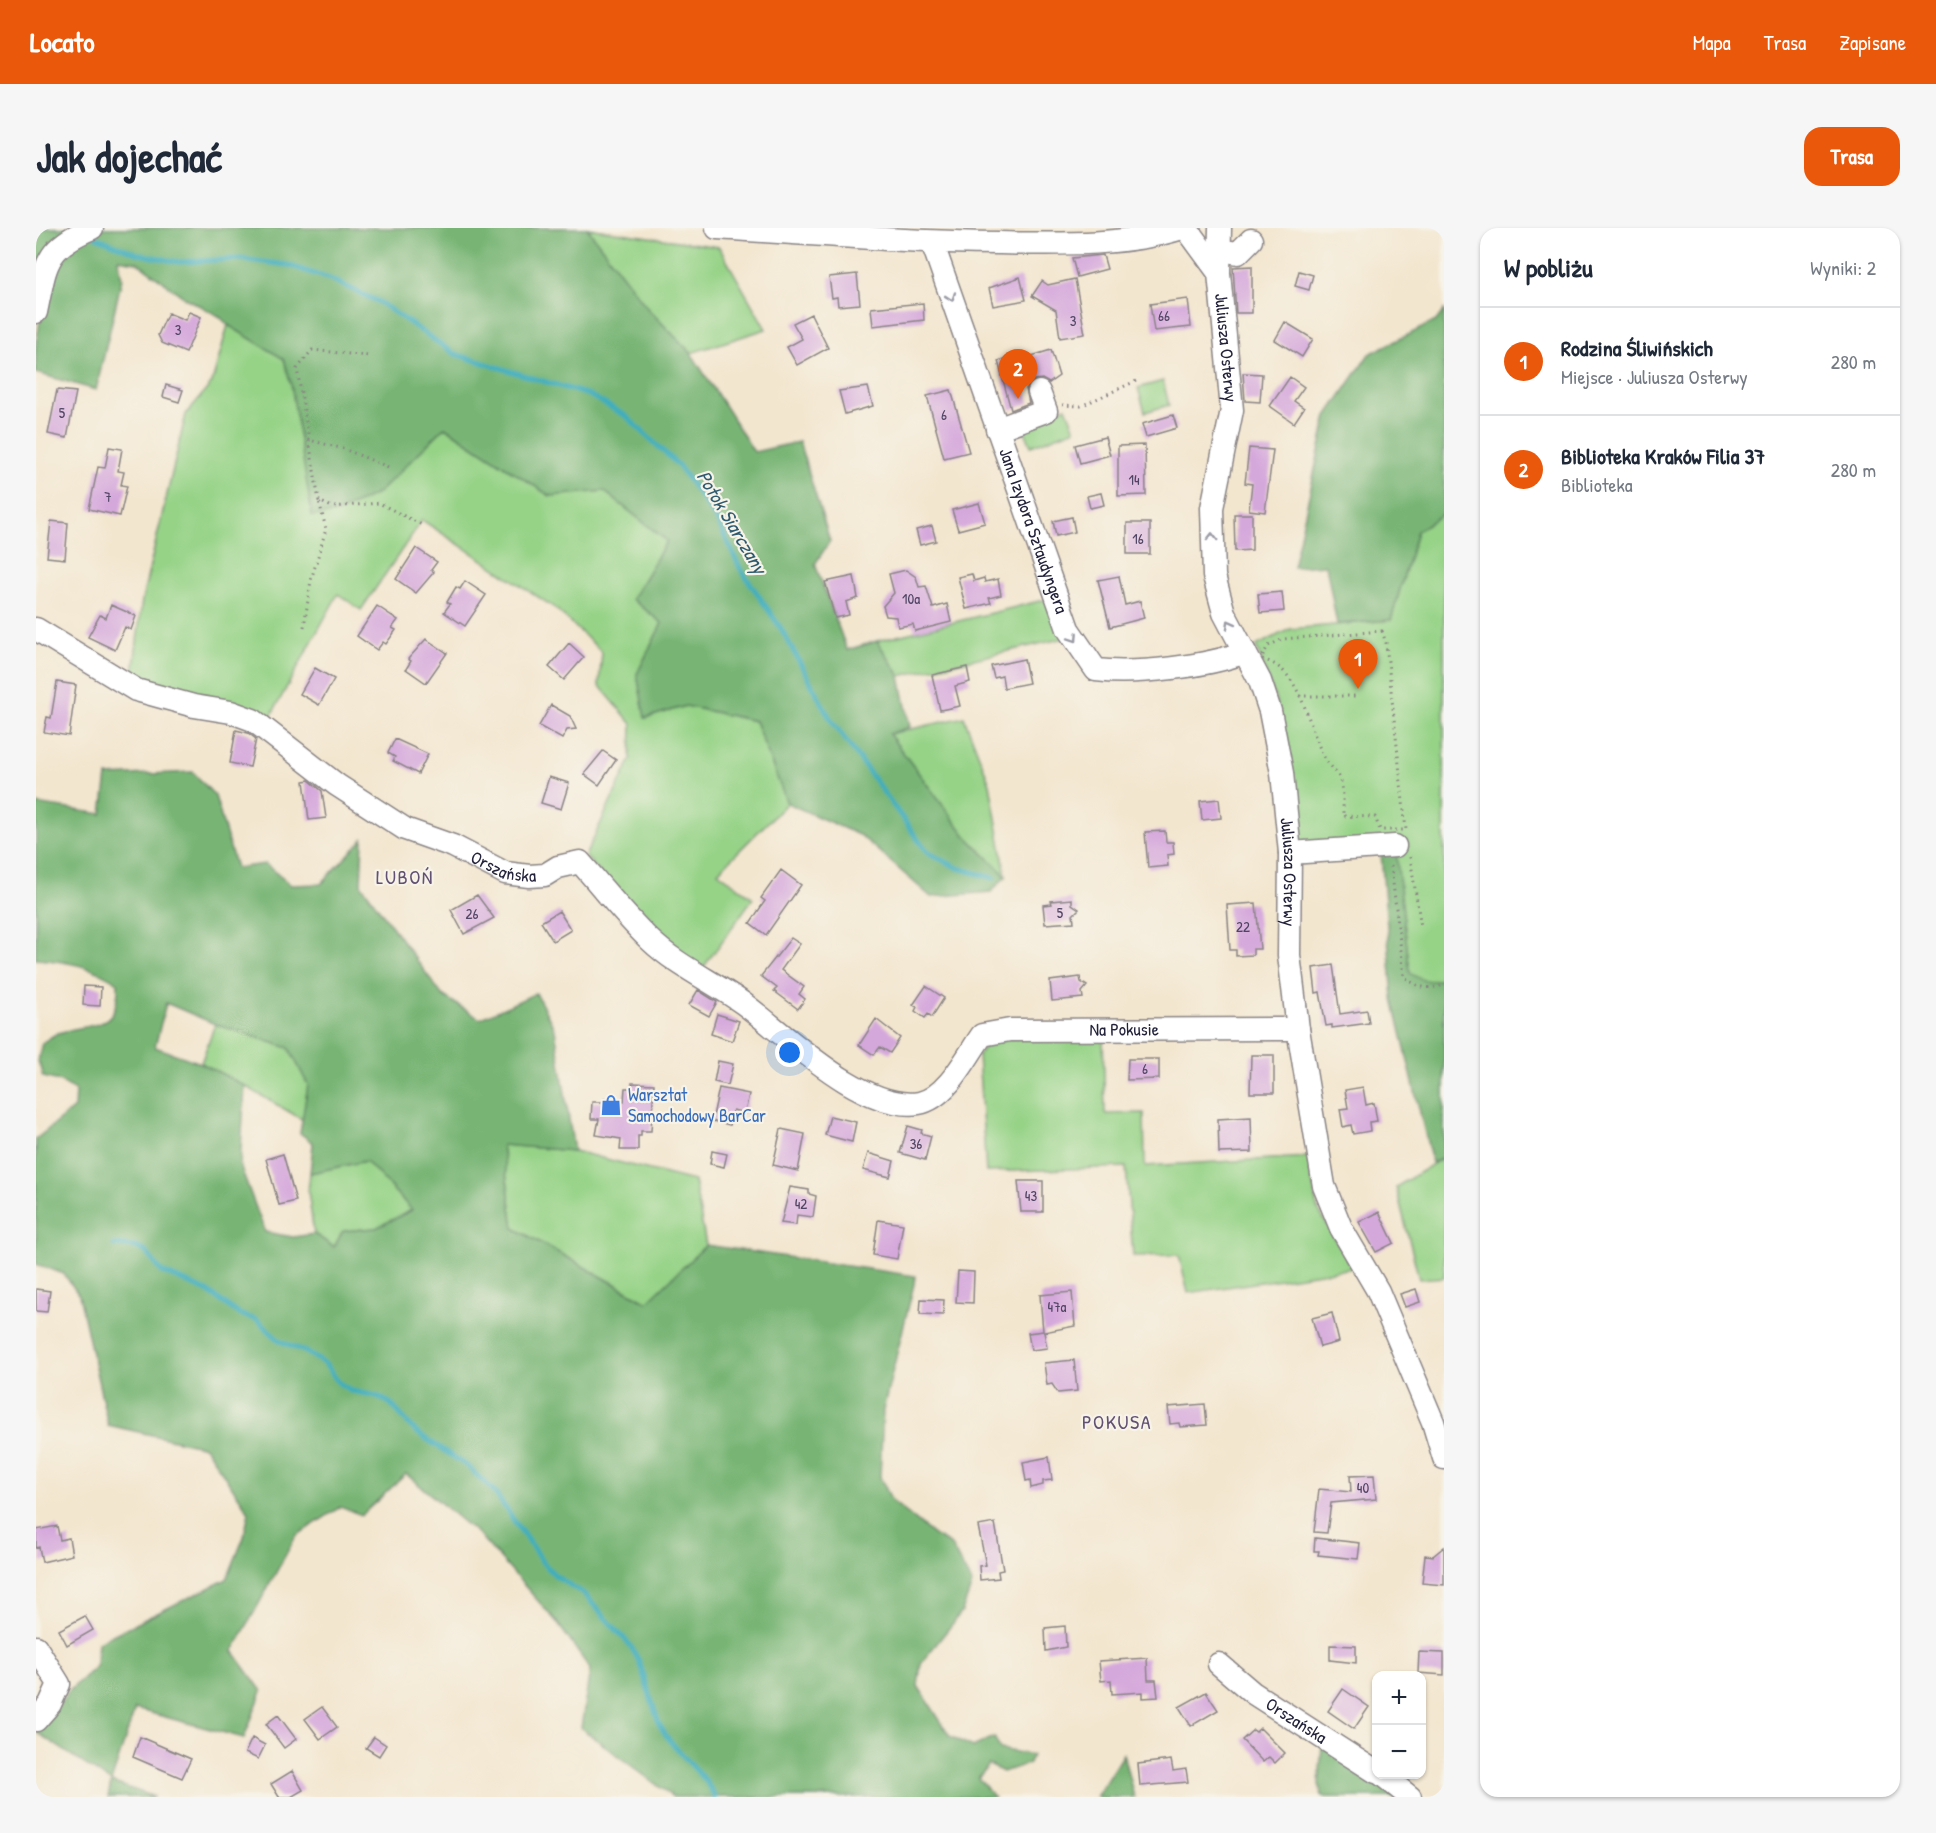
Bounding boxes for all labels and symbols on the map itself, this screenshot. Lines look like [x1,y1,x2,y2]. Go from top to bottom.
one-way arrow [943,291,956,302]
street label: Juliusza Osterwy [1209,292,1244,403]
house number: 66 [1158,305,1170,326]
house number: 3 [1070,310,1077,331]
house number: 3 [175,319,182,340]
pin: 2 [998,350,1038,399]
house number: 5 [59,402,66,423]
house number: 6 [941,404,947,425]
street label: Jana Izydora Sztaudyngera [993,445,1074,617]
water label: Potok Siarczany [690,465,775,581]
house number: 14 [1128,469,1140,490]
house number: 7 [104,486,112,507]
house number: 16 [1132,528,1144,549]
one-way arrow [1206,532,1218,541]
house number: 10a [902,588,920,609]
one-way arrow [1226,620,1237,630]
one-way arrow [1067,632,1078,643]
pin: 1 [1338,640,1378,689]
street label: Juliusza Osterwy [1275,816,1303,927]
street label: Orszańska [467,844,537,888]
district label: LUBOŃ [376,863,434,890]
house number: 5 [1057,902,1064,923]
house number: 26 [465,903,479,924]
house number: 22 [1236,916,1250,937]
street label: Na Pokusie [1089,1016,1159,1042]
your location [775,1038,804,1067]
house number: 6 [1142,1058,1148,1079]
place label: Warsztat Samochodowy BarCar [628,1082,766,1128]
shop icon: Warsztat Samochodowy BarCar [599,1093,623,1117]
house number: 36 [910,1133,922,1154]
house number: 43 [1025,1185,1037,1206]
house number: 42 [795,1193,807,1214]
house number: 47a [1048,1296,1067,1317]
district label: POKUSA [1082,1408,1152,1435]
house number: 40 [1357,1477,1369,1498]
street label: Orszańska [1261,1691,1332,1749]

